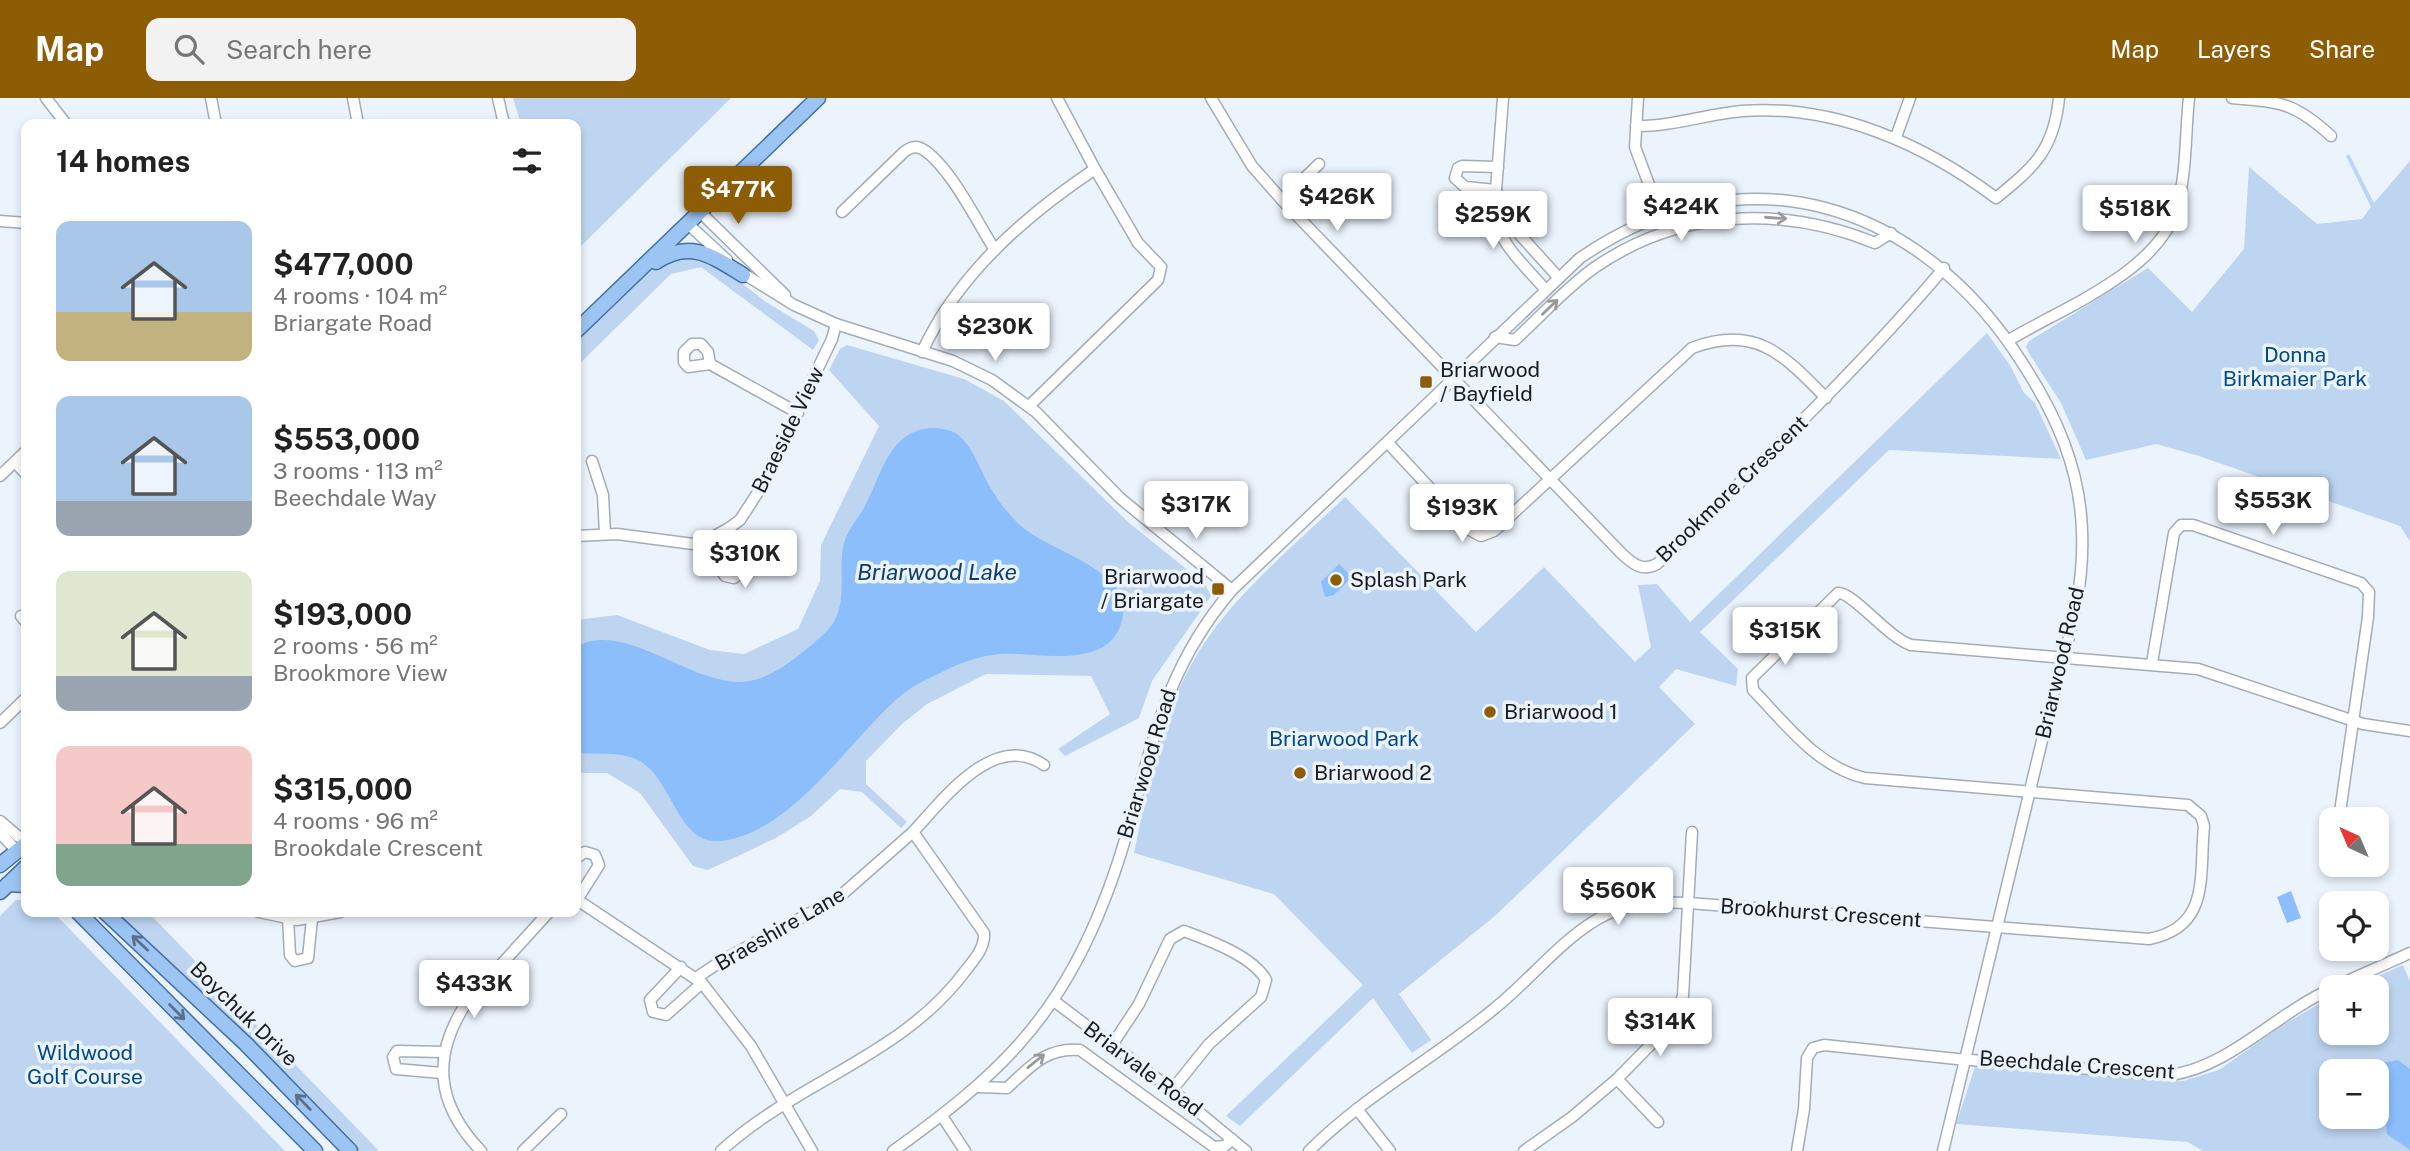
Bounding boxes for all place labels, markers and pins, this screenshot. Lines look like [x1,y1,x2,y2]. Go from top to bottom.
pin: $477K [689,166,787,226]
pin: $426K [1288,174,1386,233]
pin: $424K [1632,184,1730,243]
pin: $518K [2086,186,2184,245]
pin: $259K [1444,192,1542,251]
pin: $230K [946,303,1044,363]
place label: Briarwood / Bayfield [1440,357,1540,406]
marker: Briarwood / Bayfield [1418,374,1434,390]
pin: $553K [2224,478,2322,537]
pin: $317K [1147,482,1245,541]
pin: $193K [1413,484,1511,544]
pin: $310K [696,531,794,590]
place label: Briarwood / Briargate [1101,564,1204,613]
place label: Splash Park [1350,567,1467,592]
marker: Splash Park [1328,572,1344,588]
marker: Briarwood / Briargate [1210,581,1226,597]
pin: $315K [1736,608,1834,667]
place label: Briarwood 1 [1504,699,1618,724]
marker: Briarwood 1 [1482,704,1498,720]
place label: Briarwood 2 [1314,760,1432,785]
marker: Briarwood 2 [1292,765,1308,781]
pin: $560K [1569,868,1667,927]
pin: $433K [425,960,523,1020]
pin: $314K [1611,998,1709,1058]

